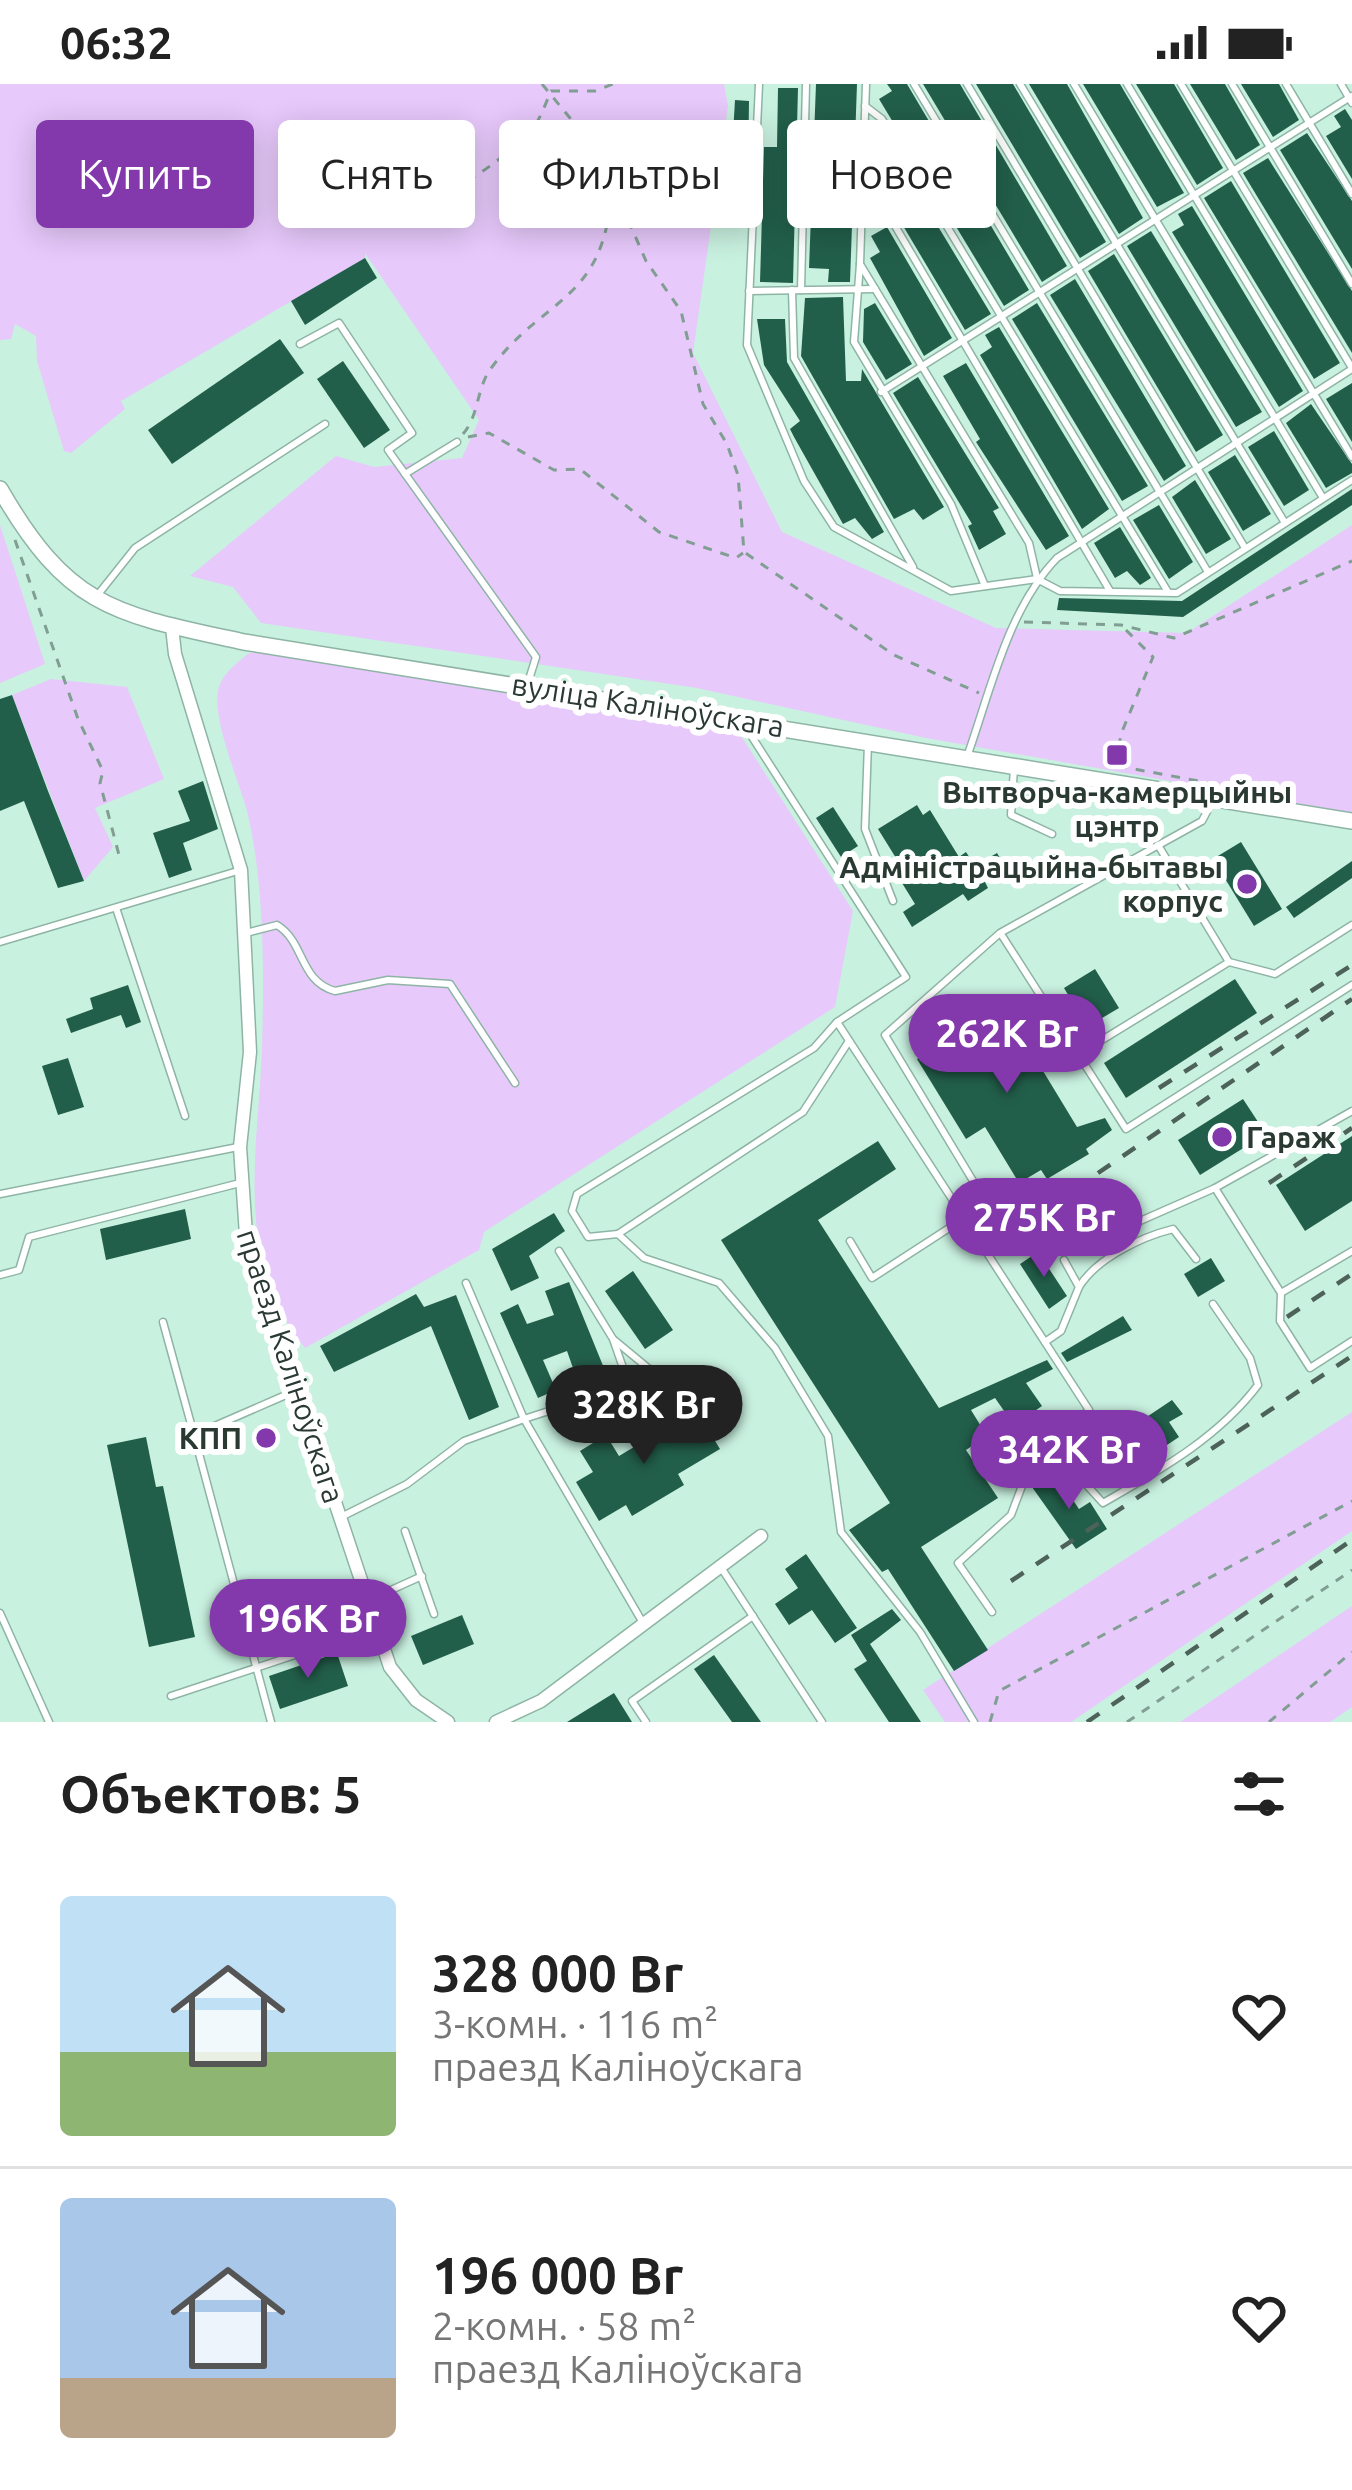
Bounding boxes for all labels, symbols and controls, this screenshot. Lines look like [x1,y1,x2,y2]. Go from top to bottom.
text: 06:32 [60,17,173,68]
chip: Купить [36,120,254,228]
chip: Снять [278,120,475,228]
chip: Фильтры [499,120,763,228]
chip: Новое [787,120,996,228]
street label: вуліца Каліноўскага [509,667,787,743]
marker: Вытворча-камерцыйны цэнтр [1104,742,1130,768]
place label: Вытворча-камерцыйны цэнтр [942,775,1292,843]
place label: Адміністрацыйна-бытавы корпус [839,850,1223,918]
marker: Адміністрацыйна-бытавы корпус [1234,871,1260,897]
pin: 262K Br [896,994,1118,1096]
text: 262K Br [935,1011,1079,1054]
place label: Гараж [1246,1120,1336,1154]
marker: Гараж [1209,1124,1235,1150]
pin: 275K Br [933,1178,1155,1280]
text: 275K Br [972,1195,1116,1238]
street label: праезд Каліноўскага [231,1225,351,1507]
pin: 328K Br [533,1365,755,1467]
text: 328K Br [572,1382,716,1425]
pin: 342K Br [958,1410,1180,1512]
place label: КПП [179,1421,242,1455]
marker: КПП [253,1425,279,1451]
text: 342K Br [997,1427,1141,1470]
pin: 196K Br [197,1579,419,1681]
text: 196K Br [236,1596,380,1639]
icon: filters [1226,1761,1292,1827]
text: Объектов: 5 [60,1765,361,1823]
icon: home [156,1944,300,2088]
text: 328 000 Br [432,1944,684,2002]
icon: heart [1226,1983,1292,2049]
text: 3-комн. · 116 m² [432,2002,718,2045]
text: праезд Каліноўскага [432,2045,804,2088]
icon: home [156,2246,300,2390]
text: 196 000 Br [432,2246,684,2304]
icon: heart [1226,2285,1292,2351]
text: 2-комн. · 58 m² [432,2304,696,2347]
text: праезд Каліноўскага [432,2347,804,2390]

